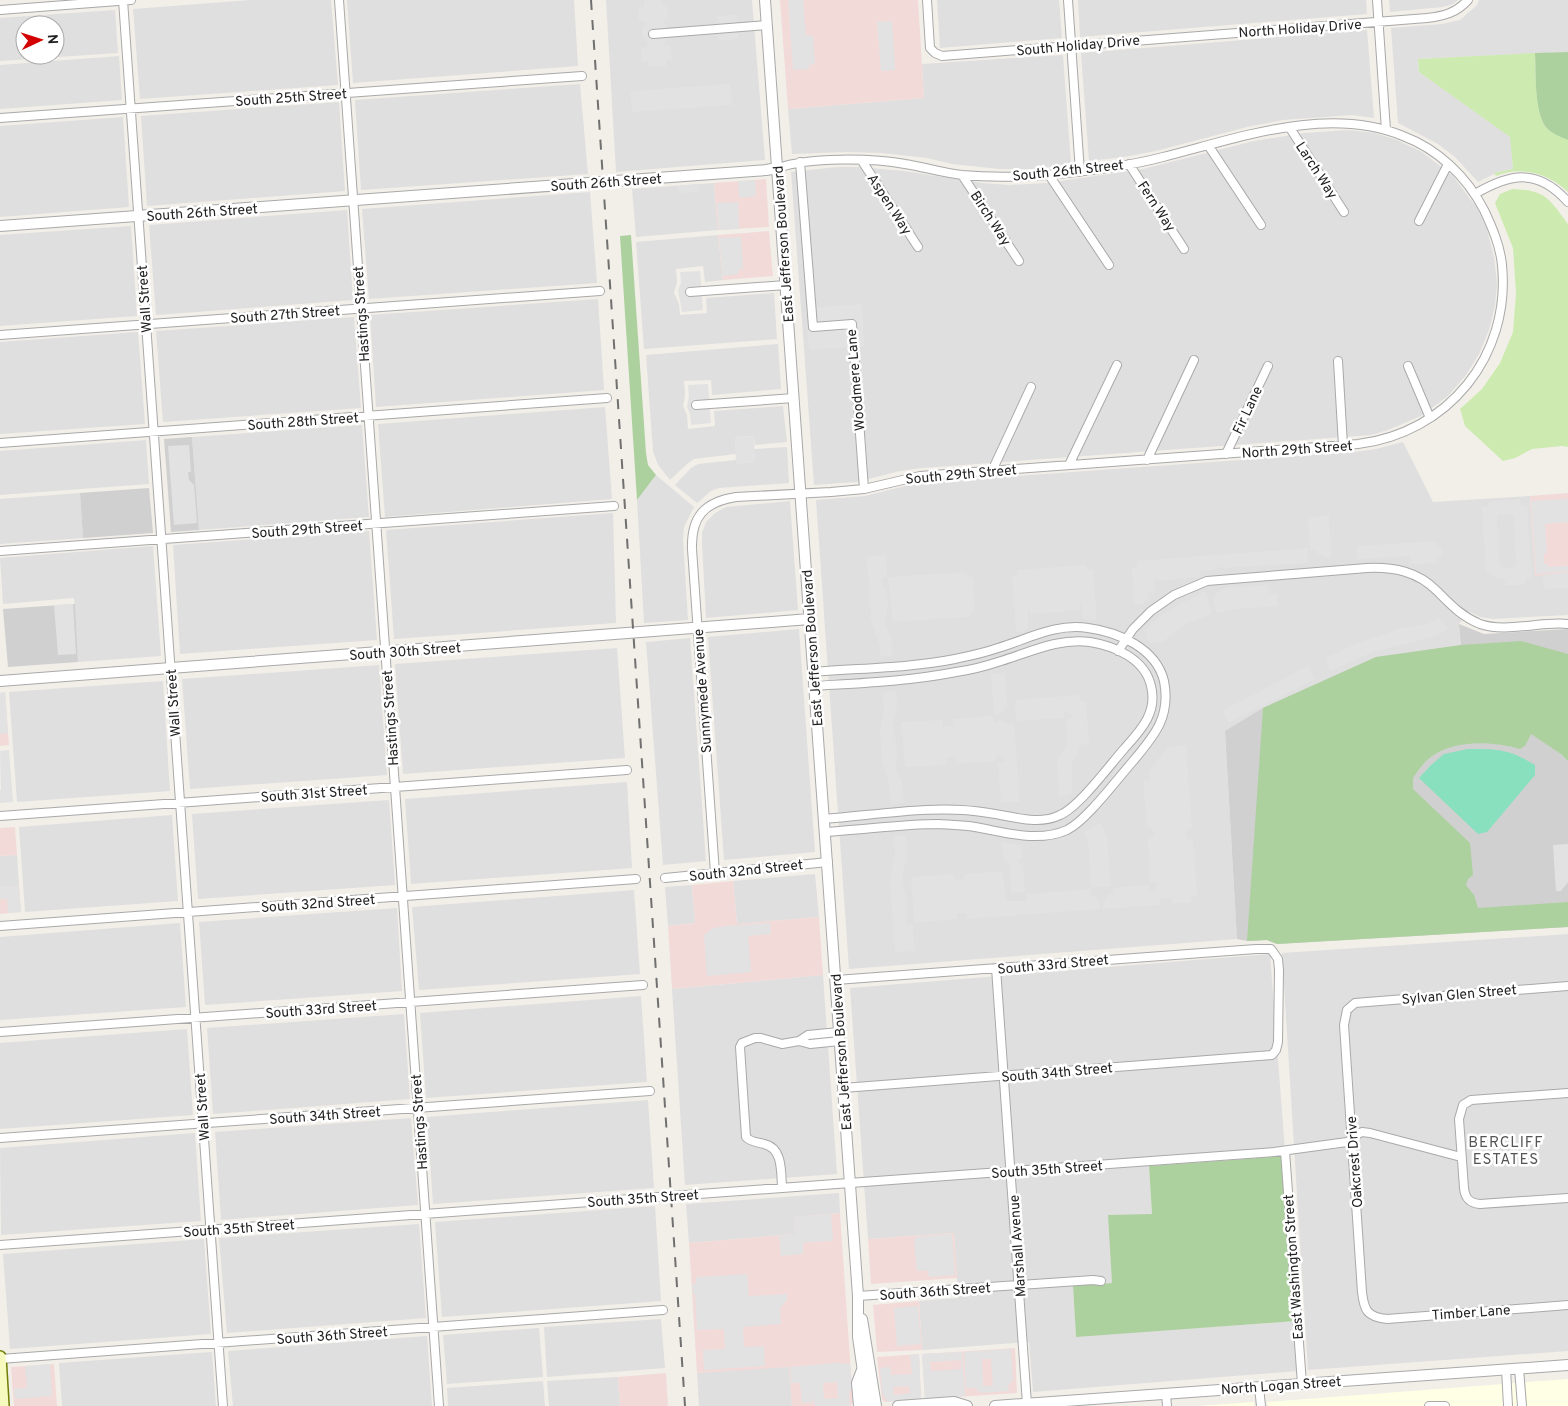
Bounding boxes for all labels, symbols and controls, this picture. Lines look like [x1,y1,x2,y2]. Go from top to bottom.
north arrow [15,15,65,65]
street label: North Holiday Drive [1238,17,1362,42]
street label: South Holiday Drive [1016,33,1141,60]
text: N [43,34,60,45]
street label: South 25th Street [235,86,348,111]
street label: Larch Way [1291,139,1340,203]
street label: South 26th Street [1012,157,1125,186]
street label: East Jefferson Boulevard [771,165,798,323]
street label: South 26th Street [550,171,662,196]
street label: Aspen Way [863,171,915,238]
street label: Fern Way [1133,178,1178,235]
street label: Birch Way [966,188,1014,249]
street label: South 26th Street [146,201,258,226]
street label: Wall Street [135,264,156,333]
street label: Hastings Street [351,265,374,362]
street label: South 27th Street [230,303,341,328]
street label: Woodmere Lane [844,328,869,431]
street label: Fir Lane [1230,384,1267,437]
street label: South 28th Street [247,410,359,435]
street label: North 29th Street [1241,438,1353,463]
street label: South 29th Street [905,462,1017,489]
street label: South 29th Street [251,518,363,543]
street label: East Jefferson Boulevard [800,569,827,727]
street label: Sunnymede Avenue [691,628,716,754]
street label: South 30th Street [349,640,462,665]
street label: Wall Street [164,668,185,737]
street label: Hastings Street [380,669,403,766]
street label: South 31st Street [260,782,368,807]
street label: South 32nd Street [688,857,804,886]
street label: South 32nd Street [260,892,376,917]
street label: South 33rd Street [997,952,1110,979]
street label: East Jefferson Boulevard [829,973,856,1131]
street label: Sylvan Glen Street [1401,982,1517,1009]
street label: South 33rd Street [265,998,377,1023]
street label: South 34th Street [1001,1060,1114,1087]
street label: Wall Street [193,1072,214,1141]
street label: Hastings Street [409,1073,432,1170]
street label: South 34th Street [269,1104,381,1129]
street label: Oakcrest Drive [1344,1115,1367,1208]
district label: BERCLIFF ESTATES [1468,1134,1544,1170]
street label: South 35th Street [991,1158,1103,1183]
street label: South 35th Street [587,1187,699,1212]
street label: Marshall Avenue [1006,1194,1031,1298]
street label: East Washington Street [1281,1194,1308,1340]
street label: South 35th Street [183,1217,295,1242]
street label: South 36th Street [879,1280,991,1305]
street label: Timber Lane [1431,1302,1511,1325]
street label: South 36th Street [276,1324,388,1349]
street label: North Logan Street [1220,1374,1342,1399]

